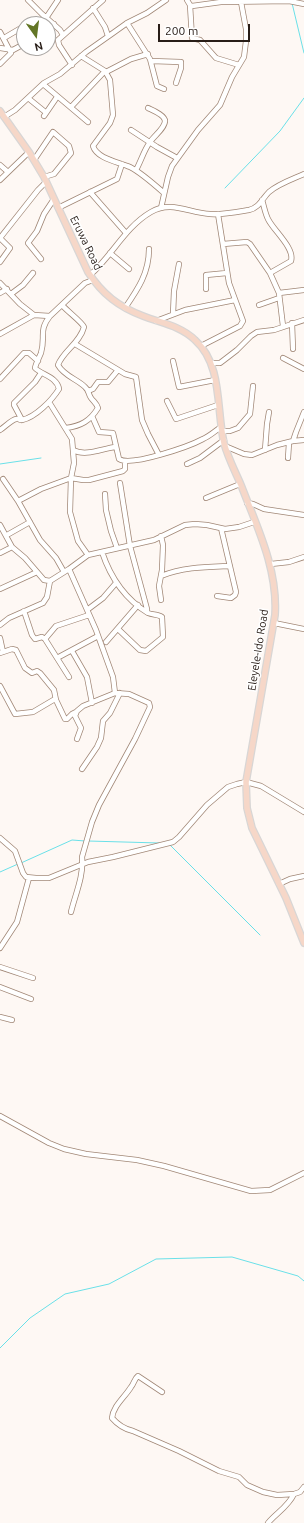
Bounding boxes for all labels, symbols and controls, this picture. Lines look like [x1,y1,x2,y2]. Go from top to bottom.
north arrow [16,16,56,56]
scale bar [160,16,252,42]
text: 200 m [165,24,198,37]
text: N [33,40,44,53]
street label: Eruwa Road [67,214,105,272]
street label: Eleyele-Ido Road [245,608,271,692]

